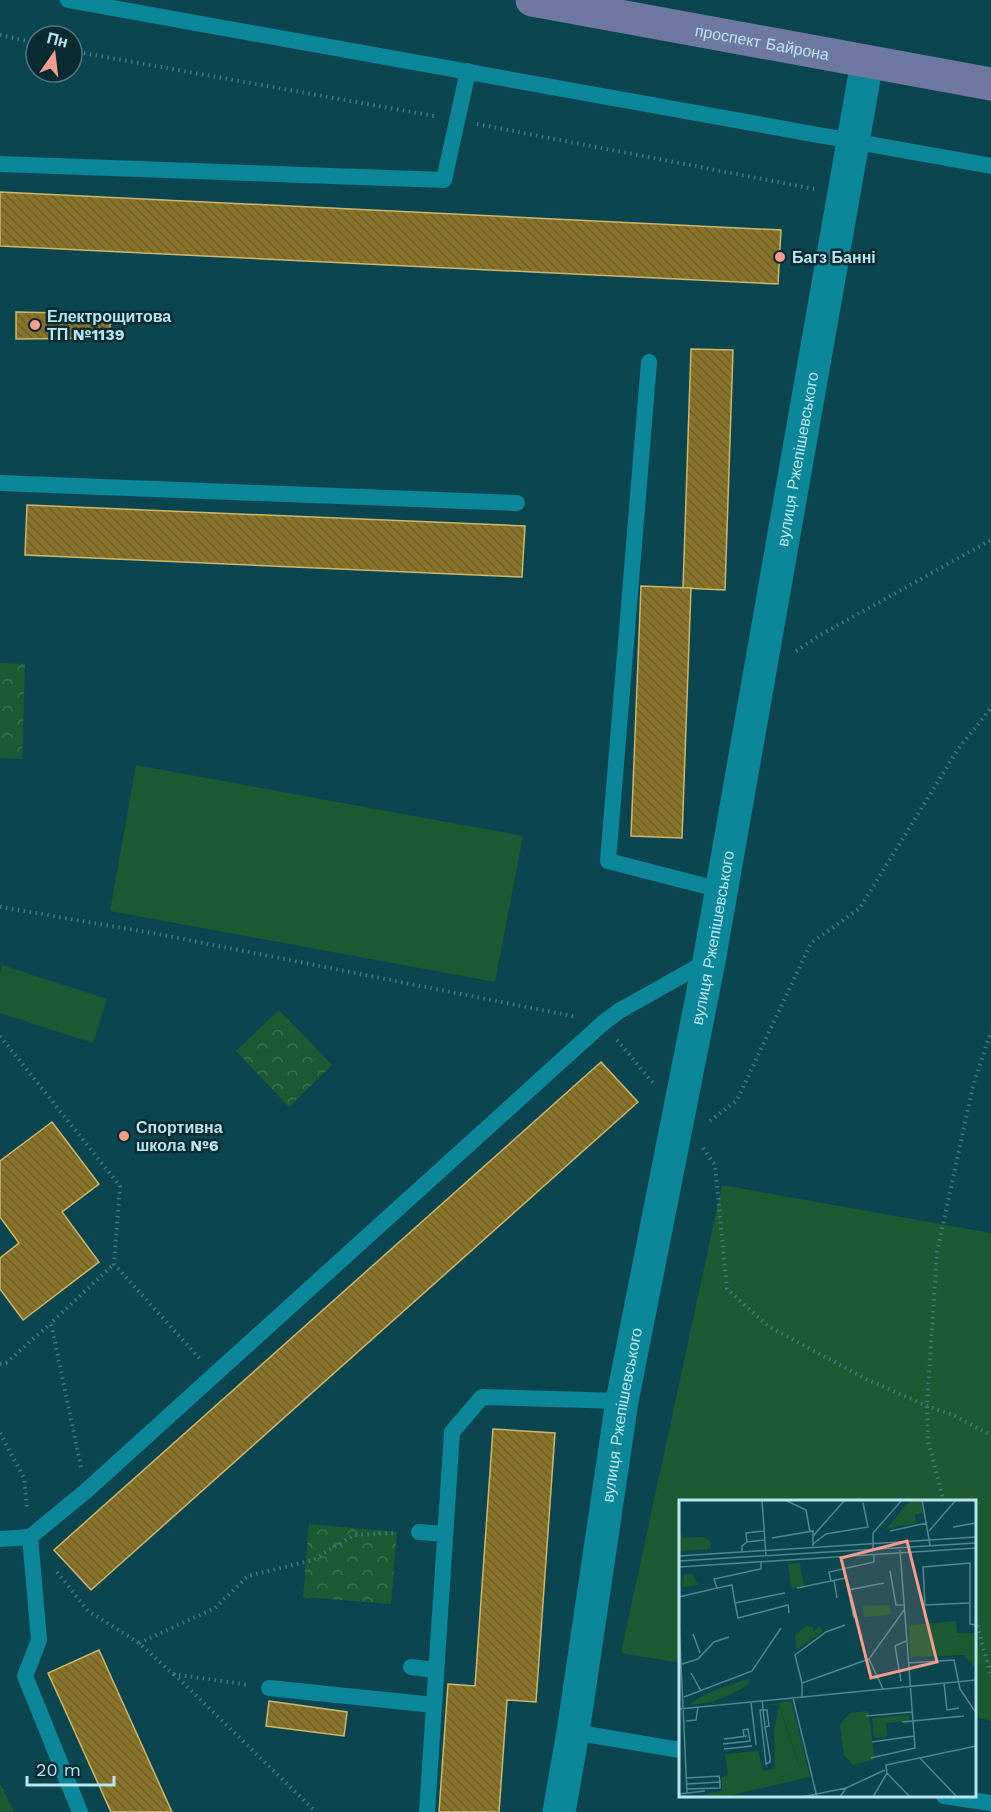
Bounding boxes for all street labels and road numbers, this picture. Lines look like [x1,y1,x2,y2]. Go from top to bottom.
street label: проспект Байрона [694,21,831,64]
street label: вулиця Ржепішевського [773,370,822,548]
street label: вулиця Ржепішевського [687,849,738,1026]
street label: вулиця Ржепішевського [598,1326,646,1504]

